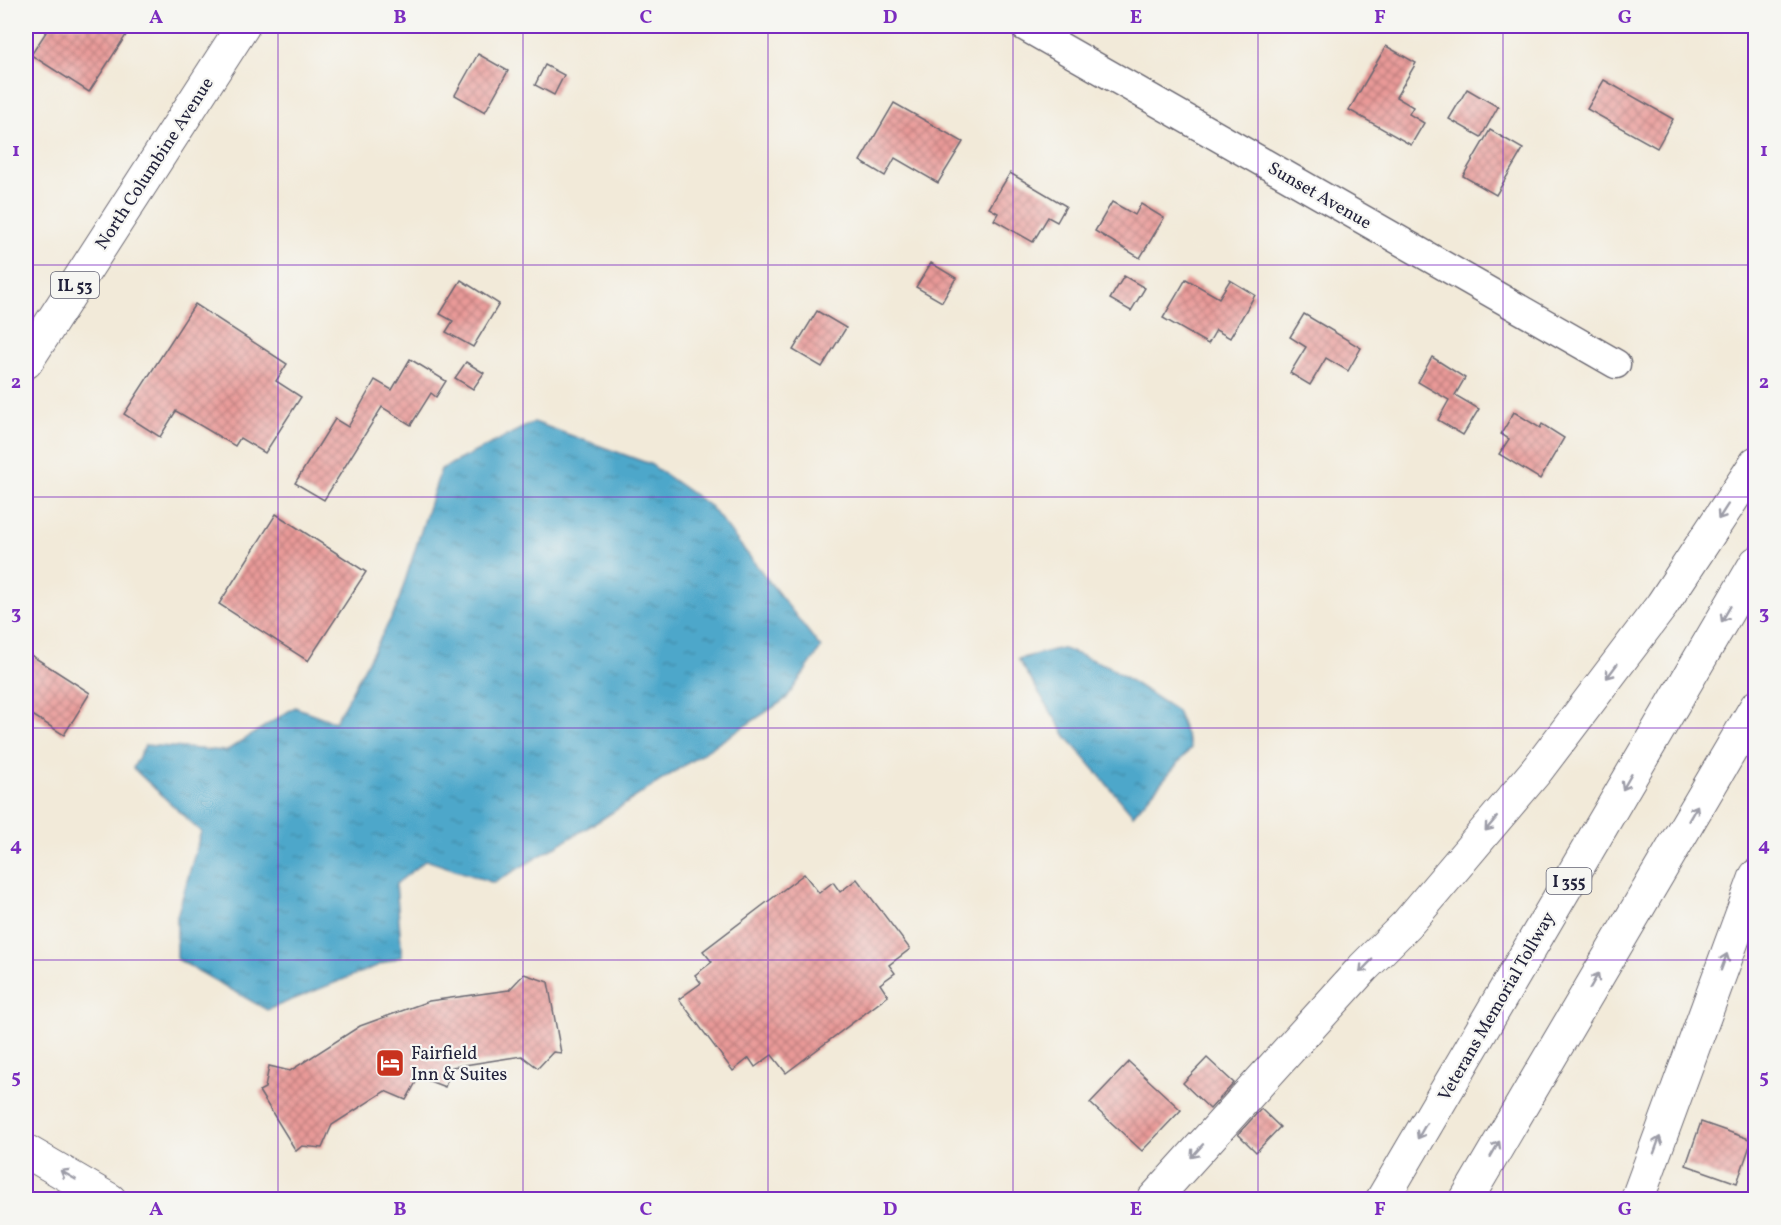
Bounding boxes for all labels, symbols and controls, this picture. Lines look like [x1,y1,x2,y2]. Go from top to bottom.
text: A [149,4,163,32]
text: B [393,4,407,32]
text: C [640,4,653,32]
text: D [883,4,897,32]
text: E [1130,4,1142,32]
text: F [1374,4,1386,32]
text: G [1618,4,1632,32]
street label: North Columbine Avenue [90,73,220,255]
text: 1 [12,137,20,165]
text: 1 [1760,137,1768,165]
street label: Sunset Avenue [1263,157,1376,236]
road number: IL 53 [51,272,99,298]
text: 2 [11,369,21,397]
text: 2 [1759,369,1769,397]
one-way arrow [1717,503,1729,520]
text: 3 [11,600,21,628]
text: 3 [1759,600,1769,628]
one-way arrow [1720,605,1732,622]
one-way arrow [1605,663,1618,679]
one-way arrow [1621,773,1633,790]
one-way arrow [1687,805,1699,822]
one-way arrow [1484,816,1497,832]
text: 4 [10,832,22,860]
text: 4 [1758,832,1770,860]
road number: I 355 [1546,868,1592,894]
street label: Veterans Memorial Tollway [1433,907,1562,1106]
one-way arrow [1720,953,1731,971]
one-way arrow [1359,958,1373,973]
one-way arrow [1589,973,1601,990]
place label: Fairfield Inn & Suites [411,1042,507,1088]
hotel icon: Fairfield Inn & Suites [374,1047,406,1079]
text: 5 [11,1064,21,1092]
text: 5 [1759,1064,1769,1092]
one-way arrow [1416,1122,1428,1139]
one-way arrow [1652,1136,1663,1154]
one-way arrow [1490,1141,1502,1158]
one-way arrow [1190,1144,1204,1159]
one-way arrow [59,1169,77,1180]
text: A [149,1196,163,1224]
text: B [393,1196,407,1224]
text: C [640,1196,653,1224]
text: D [883,1196,897,1224]
text: E [1130,1196,1142,1224]
text: F [1374,1196,1386,1224]
text: G [1618,1196,1632,1224]

